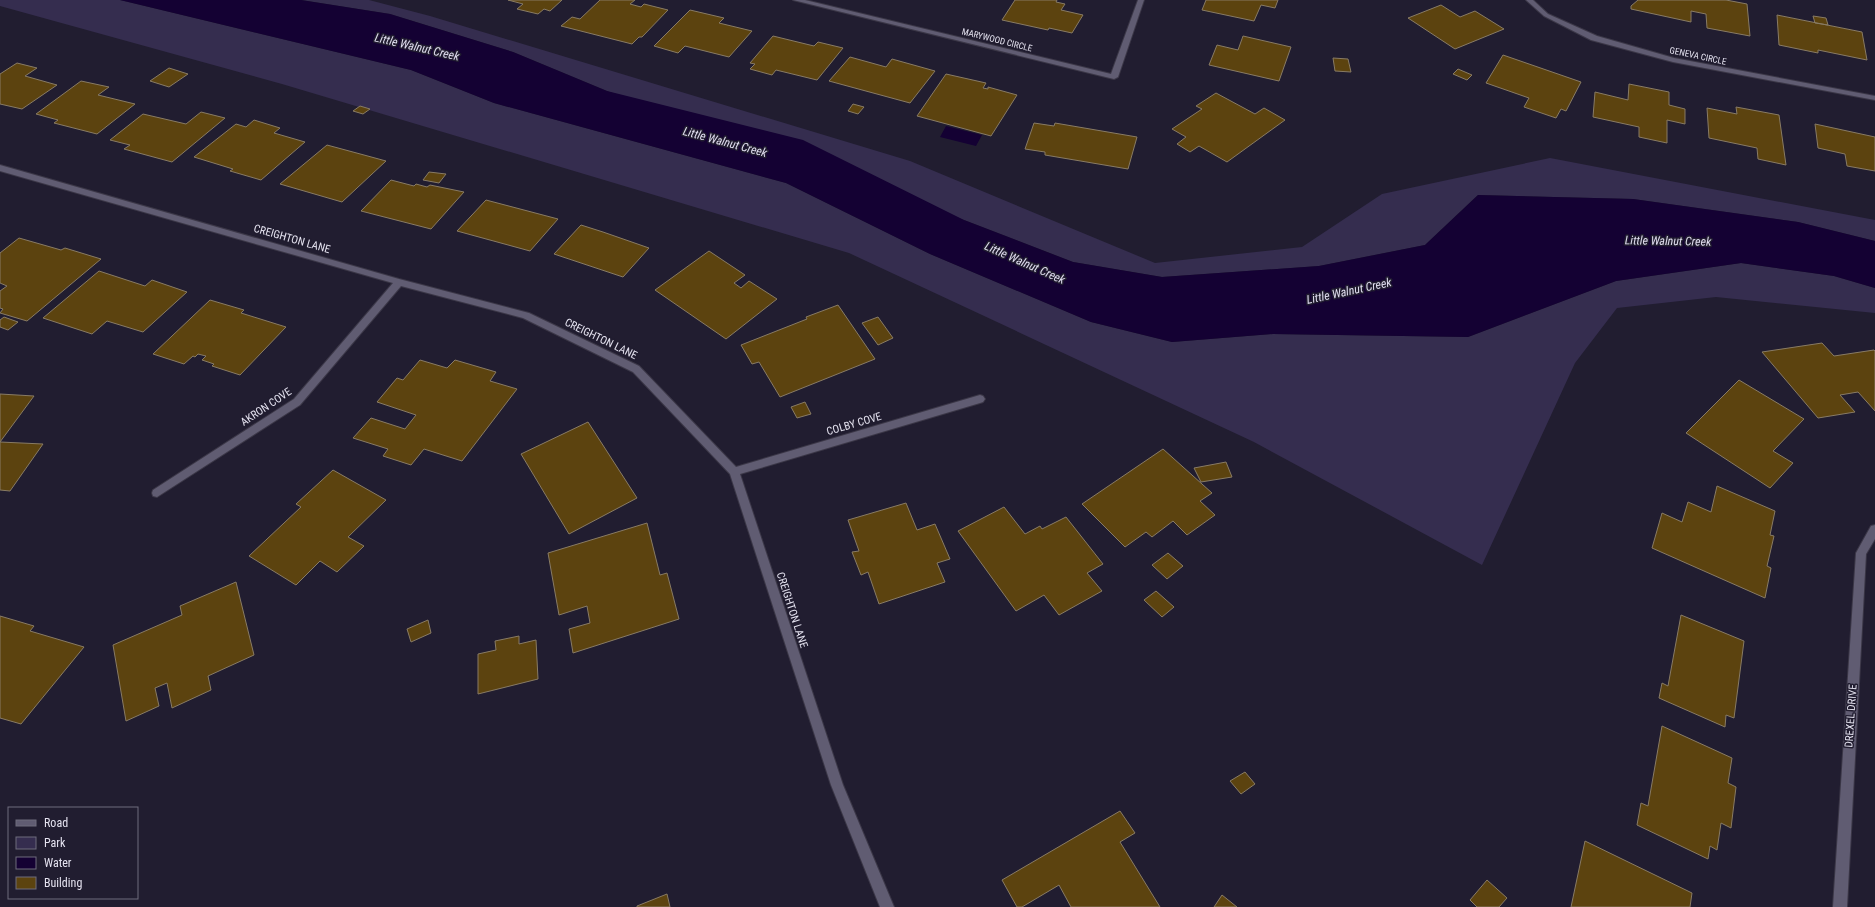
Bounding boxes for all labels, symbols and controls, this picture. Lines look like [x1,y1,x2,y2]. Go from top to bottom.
street label: MARYWOOD CIRCLE [961,26,1034,54]
water label: Little Walnut Creek [373,30,461,64]
street label: GENEVA CIRCLE [1669,45,1728,67]
water label: Little Walnut Creek [681,124,769,160]
street label: CREIGHTON LANE [252,222,332,256]
water label: Little Walnut Creek [1625,233,1712,249]
water label: Little Walnut Creek [983,239,1068,287]
water label: Little Walnut Creek [1305,275,1393,307]
street label: CREIGHTON LANE [563,316,640,362]
street label: AKRON COVE [238,385,294,429]
street label: COLBY COVE [825,410,883,438]
street label: CREIGHTON LANE [774,570,811,650]
street label: DREXEL DRIVE [1842,683,1860,748]
legend [8,807,138,899]
text: Road [44,816,68,830]
text: Park [44,836,66,850]
text: Water [44,856,72,870]
text: Building [44,876,82,890]

